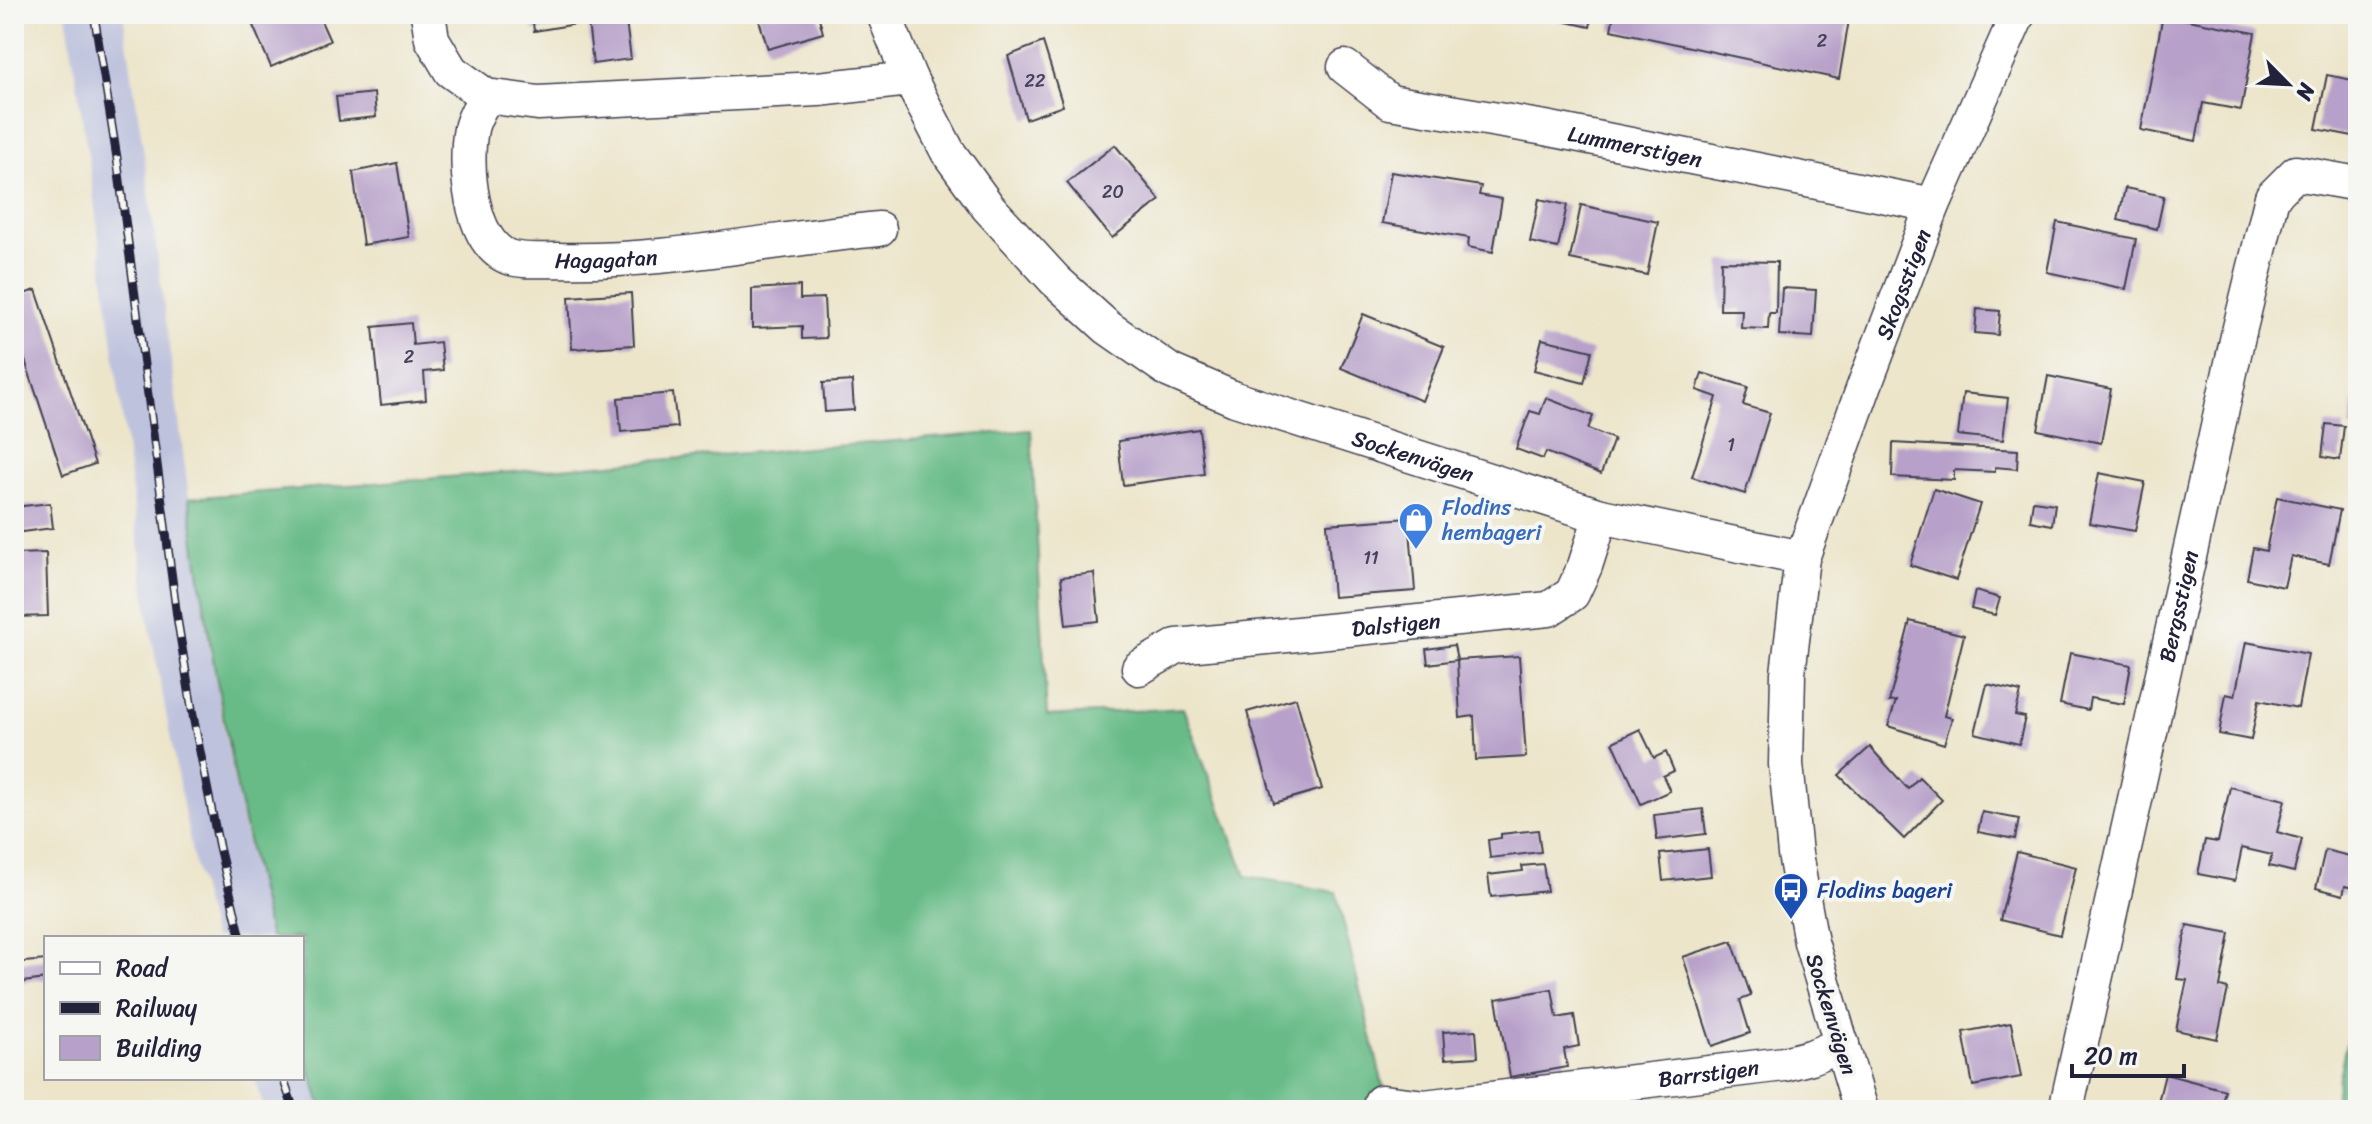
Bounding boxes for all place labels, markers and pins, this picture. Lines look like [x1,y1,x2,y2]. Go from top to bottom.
place label: Flodins hembageri [1441,488,1542,552]
shop icon: Flodins hembageri [1397,501,1435,551]
bus stop icon: Flodins bageri [1772,871,1810,921]
place label: Flodins bageri [1817,871,1953,910]

